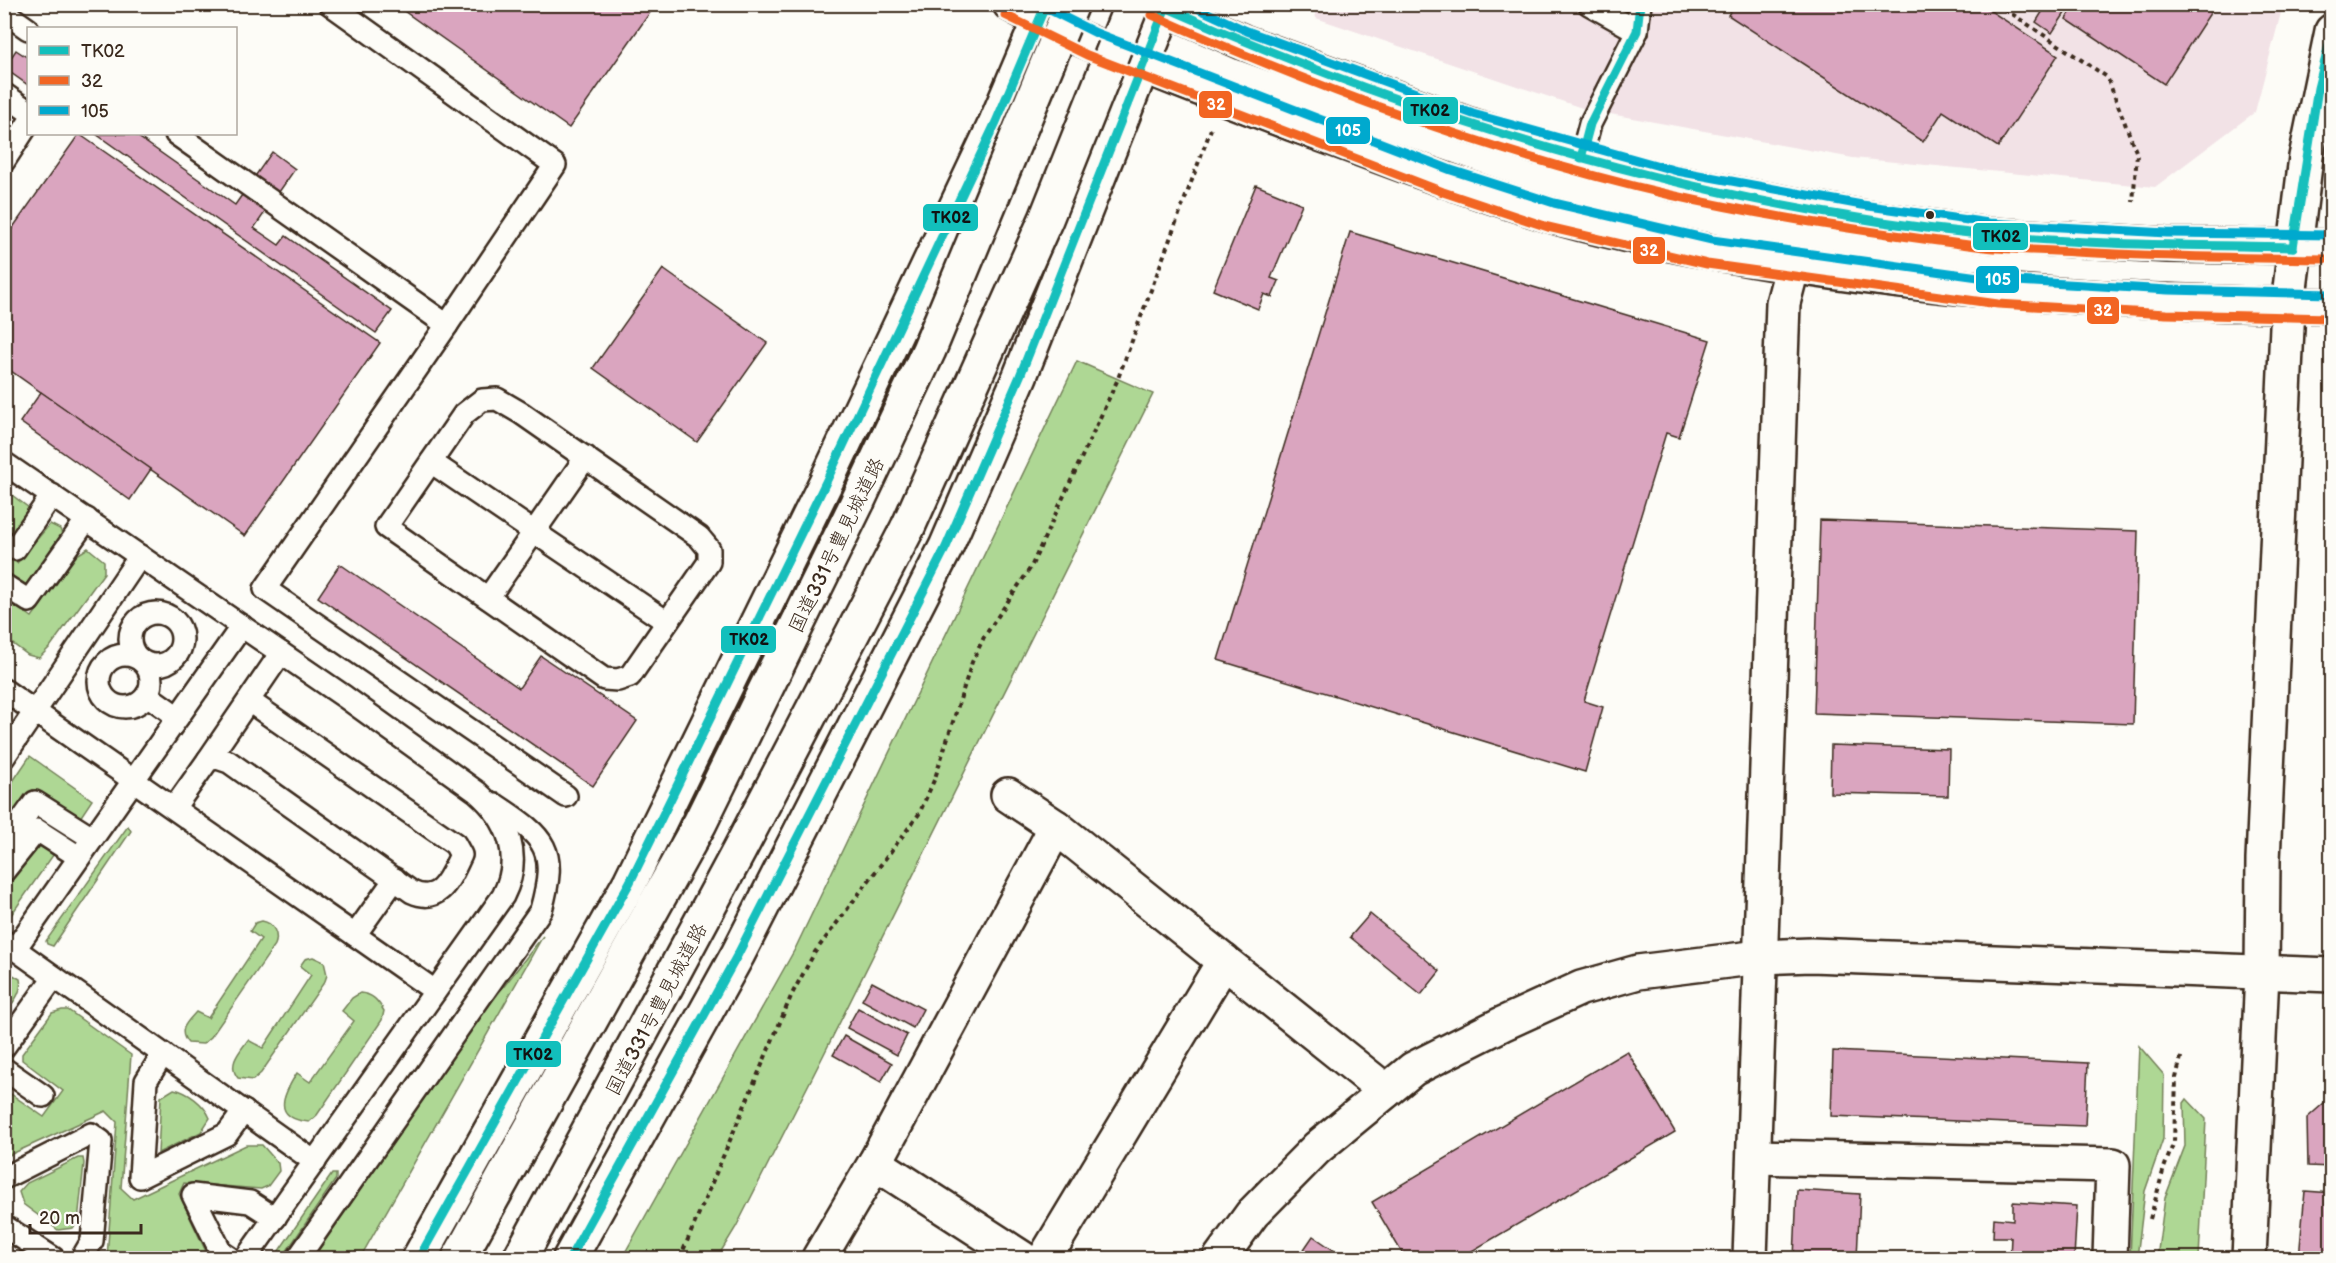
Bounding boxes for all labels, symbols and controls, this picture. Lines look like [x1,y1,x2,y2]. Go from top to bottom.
legend [27,27,237,135]
text: TK02 [81,41,125,62]
text: 32 [81,71,103,92]
line badge: 32 [1198,90,1233,119]
text: 32 [1207,96,1226,115]
line badge: TK02 [1402,96,1459,125]
text: 105 [81,101,109,122]
text: TK02 [1410,102,1450,121]
line badge: 105 [1325,116,1371,145]
text: 105 [1335,122,1361,141]
line badge: TK02 [922,203,979,232]
text: TK02 [931,209,971,228]
unlabelled marker [1924,209,1936,221]
line badge: TK02 [1972,222,2029,251]
text: TK02 [1981,228,2021,247]
line badge: 32 [1632,236,1666,265]
text: 32 [1640,242,1659,261]
line badge: 105 [1975,265,2020,294]
text: 105 [1985,271,2011,290]
line badge: 32 [2086,296,2120,325]
text: 32 [2094,302,2113,321]
street label: 国道331号豊見城道路 [784,454,890,637]
line badge: TK02 [720,625,777,654]
text: TK02 [729,631,769,650]
street label: 国道331号豊見城道路 [601,919,713,1100]
line badge: TK02 [505,1040,562,1068]
text: TK02 [513,1046,553,1065]
scale bar [30,1197,141,1235]
text: 20 m [39,1208,80,1229]

